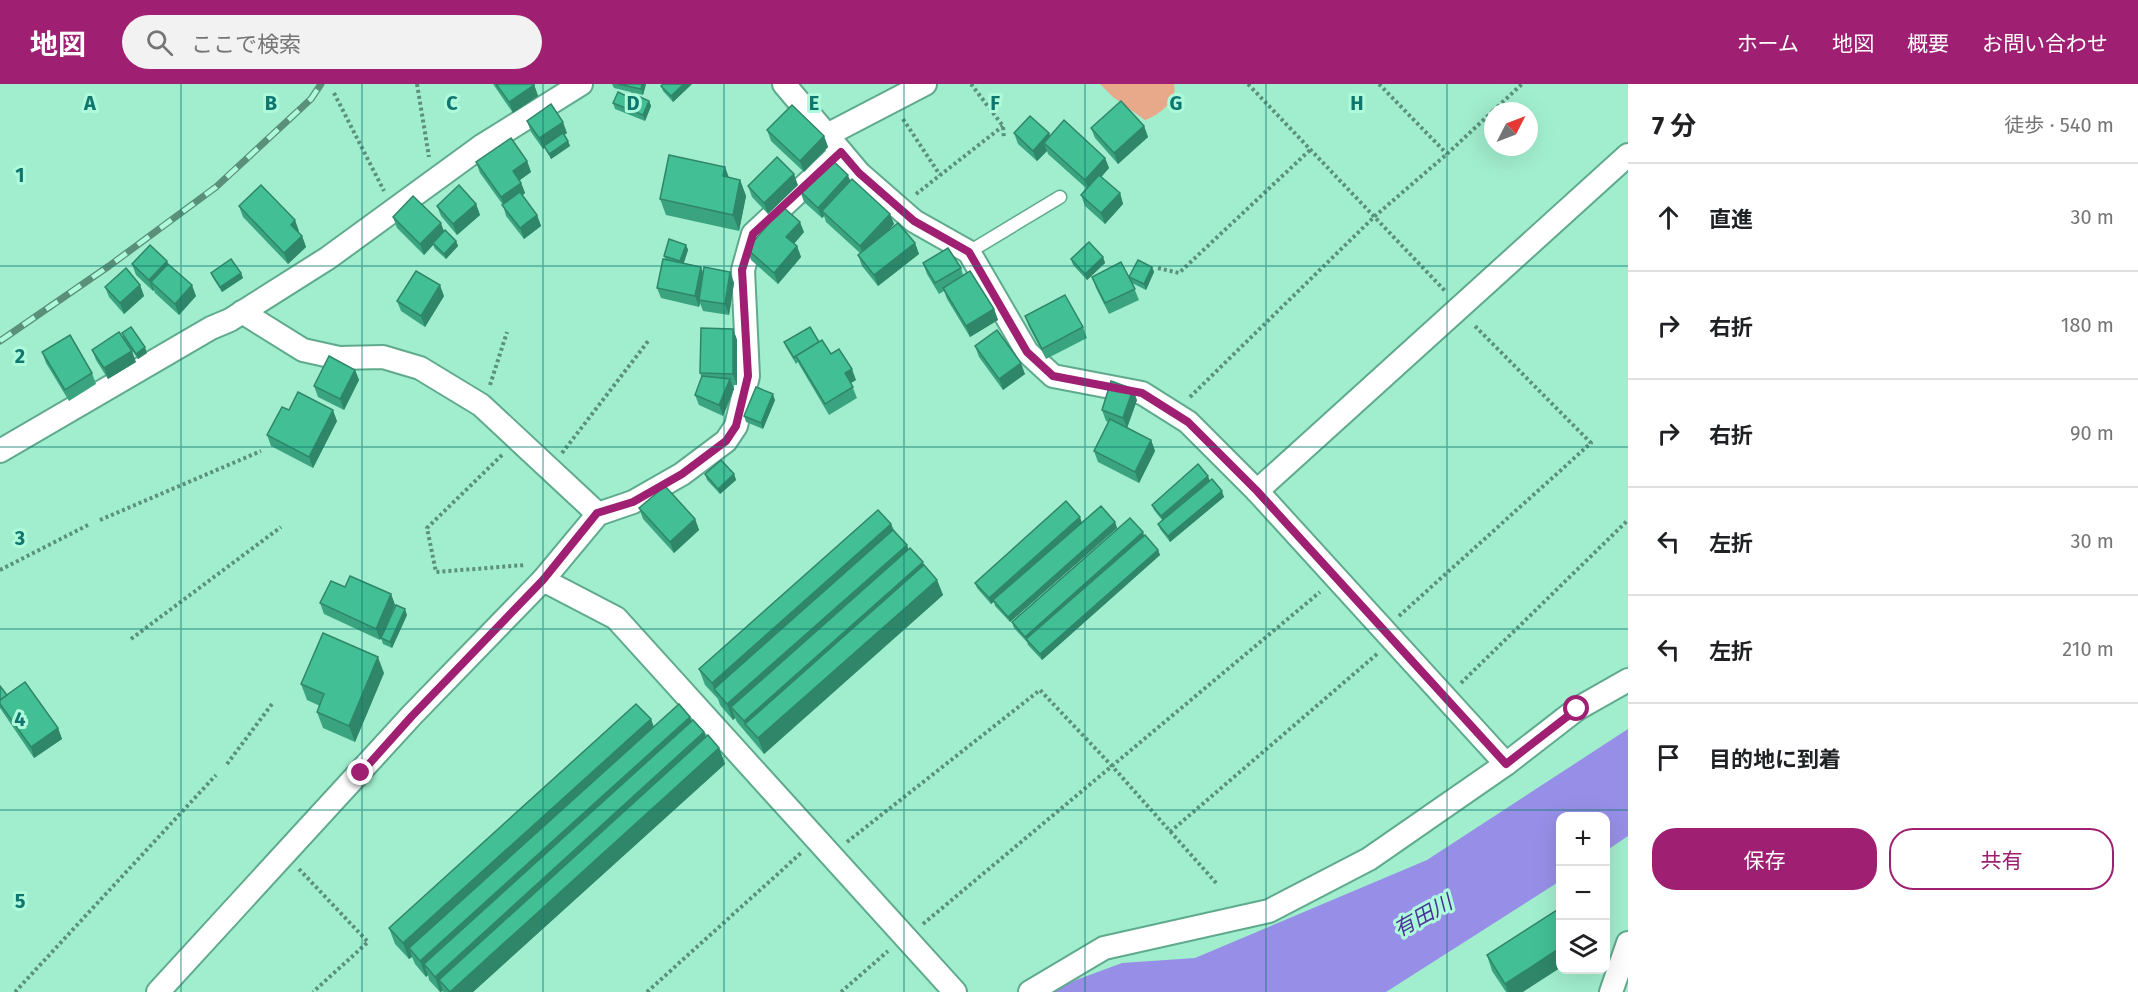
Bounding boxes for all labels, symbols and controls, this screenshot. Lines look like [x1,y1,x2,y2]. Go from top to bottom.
search box [122,15,542,69]
icon: search [143,26,176,59]
text: 地図 [30,28,86,61]
text: ここで検索 [191,31,301,58]
text: ホーム [1737,31,1799,57]
text: 地図 [1832,31,1874,57]
text: 概要 [1907,31,1949,57]
text: お問い合わせ [1982,31,2108,57]
text: A [83,91,97,115]
text: B [265,91,277,115]
text: C [446,91,458,115]
text: D [626,91,640,115]
text: E [809,91,819,115]
text: F [990,91,1000,115]
text: G [1170,91,1182,115]
text: H [1350,91,1364,115]
north arrow [1484,102,1538,156]
text: 7 分 [1652,111,1696,142]
text: 徒歩 · 540 m [2004,113,2114,137]
text: 1 [15,163,25,187]
icon: ahead [1652,201,1685,234]
text: 30 m [2070,205,2114,229]
text: 直進 [1709,206,1753,233]
icon: right [1652,309,1685,342]
text: 180 m [2061,313,2114,337]
text: 右折 [1709,314,1753,341]
text: 2 [15,344,25,368]
icon: right [1652,417,1685,450]
text: 90 m [2070,421,2114,445]
text: 右折 [1709,422,1753,449]
icon: left [1652,525,1685,558]
text: 3 [14,526,25,550]
text: 30 m [2070,529,2114,553]
text: 左折 [1709,530,1753,557]
icon: left [1652,633,1685,666]
text: 210 m [2062,637,2114,661]
text: 左折 [1709,638,1753,665]
route start [1563,695,1589,721]
text: 4 [14,707,26,731]
icon: arrive [1652,741,1685,774]
text: 目的地に到着 [1709,746,1841,773]
route end [347,759,373,785]
map controls [1556,812,1610,974]
button: + [1556,812,1610,866]
button: 保存 [1652,828,1877,890]
button: 共有 [1889,828,2114,890]
button: − [1556,866,1610,920]
water label: 有田川 [1389,888,1459,943]
text: 5 [15,889,26,913]
button: layers [1556,920,1610,974]

